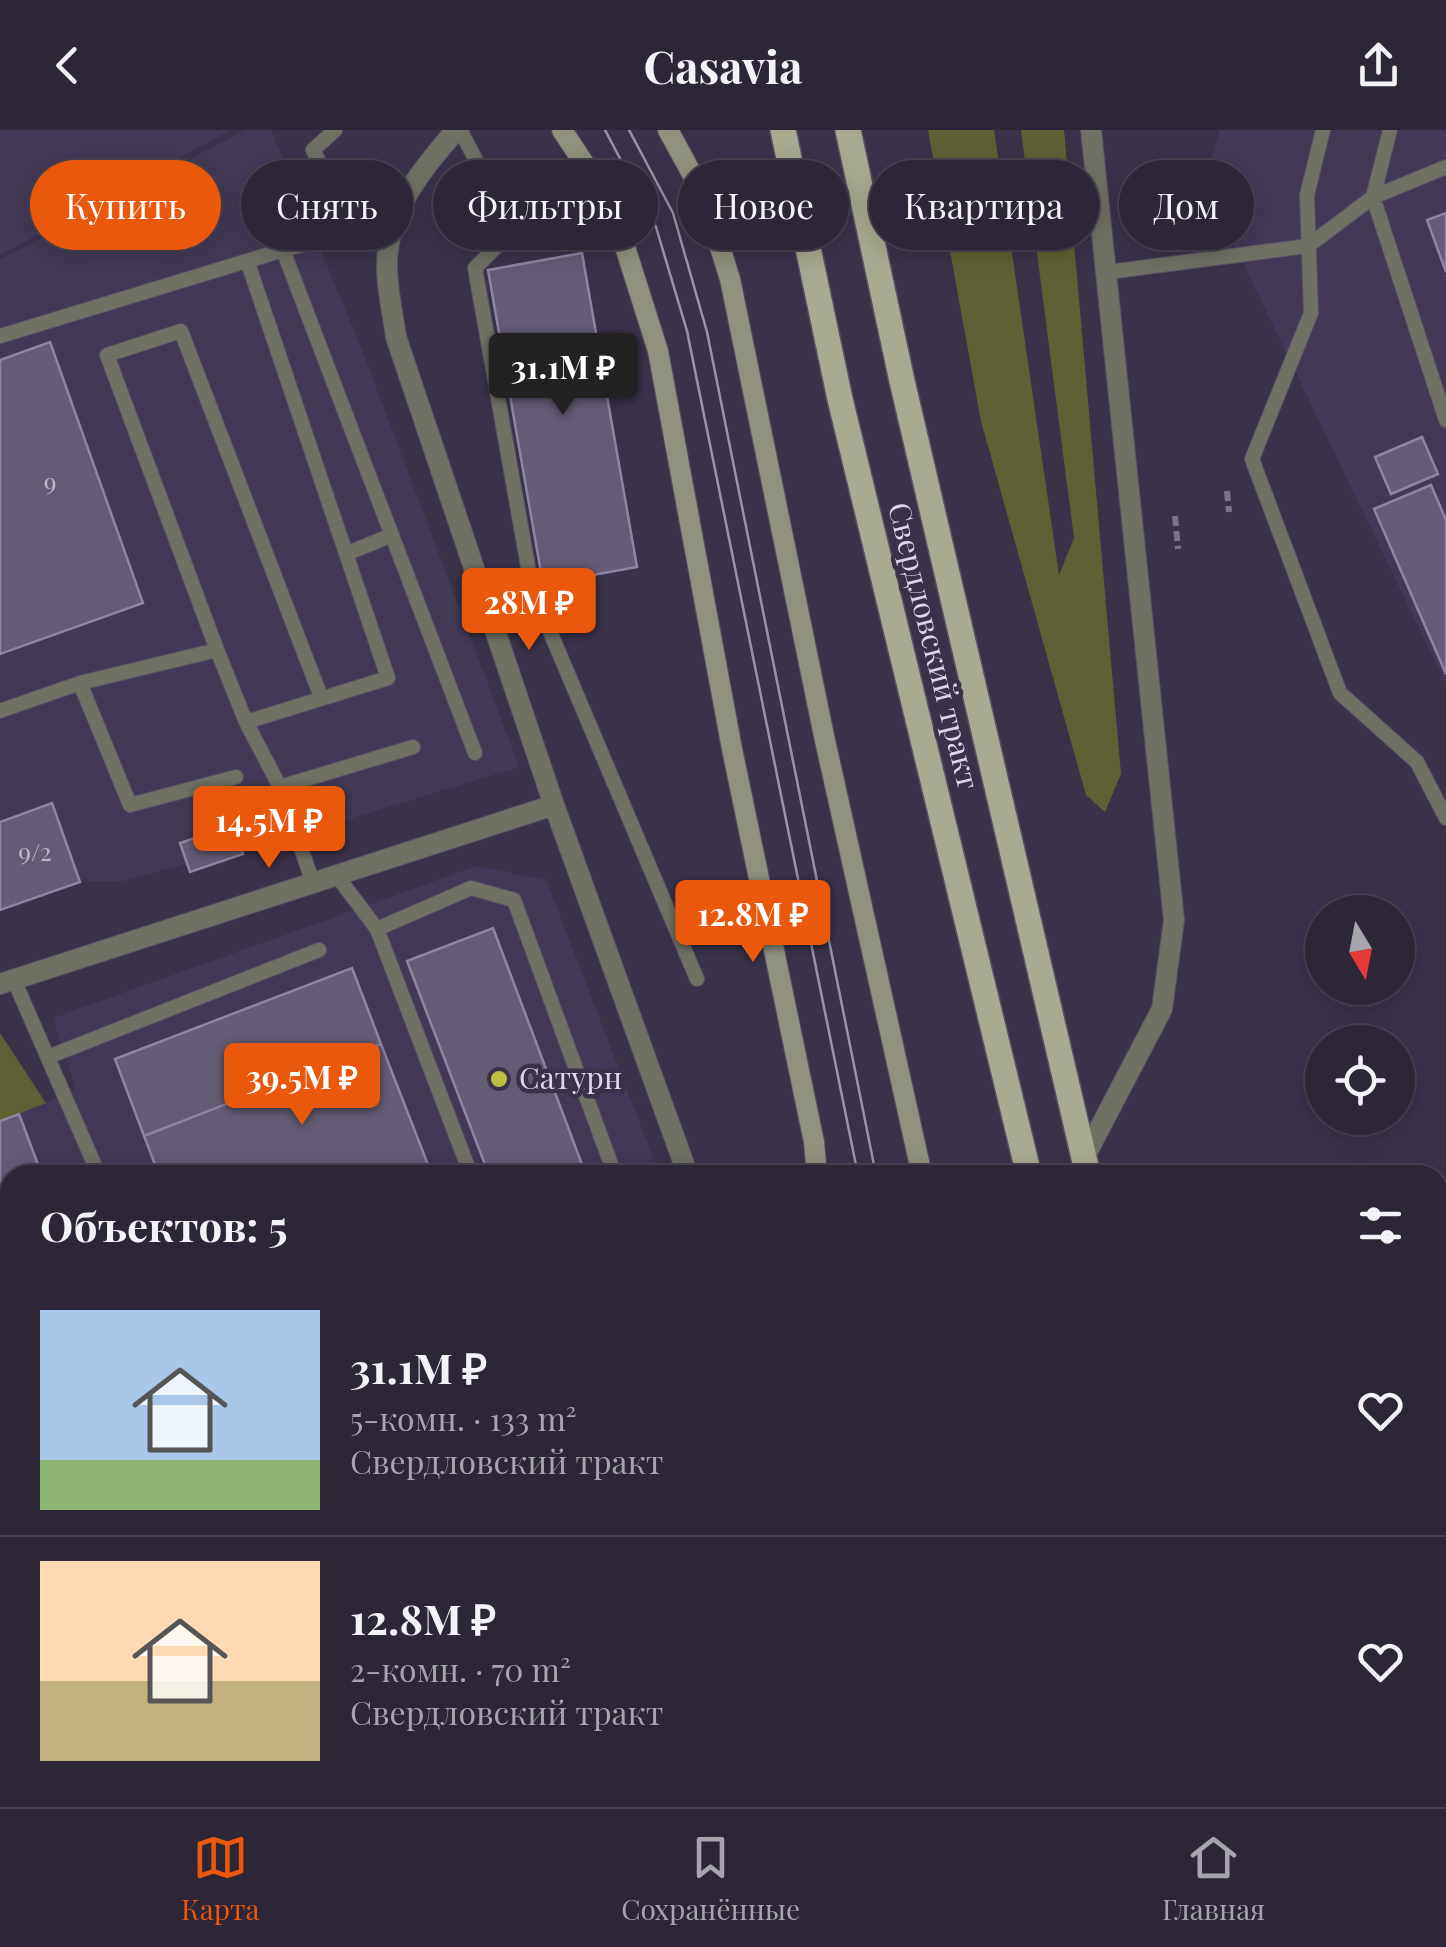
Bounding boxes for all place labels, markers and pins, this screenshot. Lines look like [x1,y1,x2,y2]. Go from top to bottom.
pin: 31.1M ₽ [471,333,655,418]
pin: 28M ₽ [459,568,599,653]
pin: 14.5M ₽ [177,786,361,871]
pin: 12.8M ₽ [661,880,845,965]
pin: 39.5M ₽ [210,1043,394,1128]
place label: Сатурн [519,1057,622,1097]
marker: Сатурн [488,1068,510,1090]

